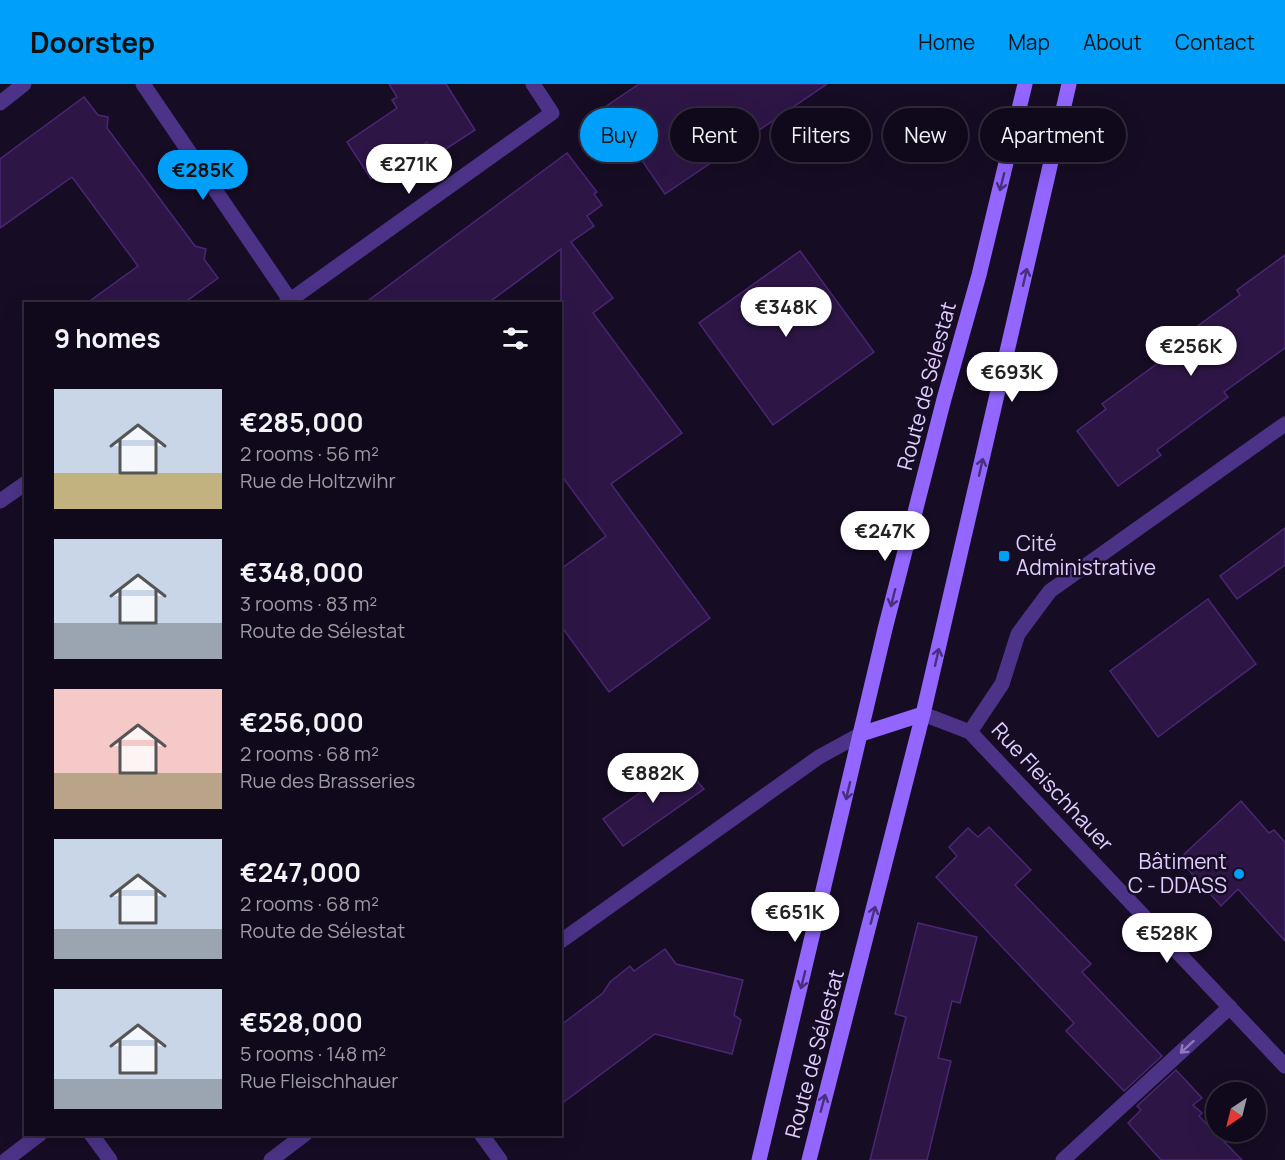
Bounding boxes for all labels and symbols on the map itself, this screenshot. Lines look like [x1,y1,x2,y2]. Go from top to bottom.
pin: €271K [367,144,451,195]
pin: €285K [161,150,245,201]
one-way arrow [995,172,1007,191]
one-way arrow [1019,268,1031,287]
pin: €348K [744,287,828,338]
street label: Route de Sélestat [890,298,962,473]
pin: €256K [1149,326,1233,377]
pin: €693K [970,352,1054,403]
one-way arrow [975,458,987,477]
pin: €247K [843,511,927,562]
place label: Cité Administrative [1016,529,1156,581]
marker: Cité Administrative [997,549,1011,563]
one-way arrow [886,589,898,608]
one-way arrow [931,648,943,667]
street label: Rue Fleischhauer [986,716,1120,857]
pin: €882K [611,753,695,804]
one-way arrow [842,780,853,800]
place label: Bâtiment C - DDASS [1128,847,1227,899]
marker: Bâtiment C - DDASS [1232,867,1246,881]
pin: €651K [753,892,837,943]
one-way arrow [867,906,879,925]
pin: €528K [1125,913,1209,964]
street label: Route de Sélestat [778,966,850,1141]
one-way arrow [796,970,808,989]
one-way arrow [1180,1040,1195,1054]
north arrow [1206,1082,1266,1142]
one-way arrow [818,1094,830,1113]

